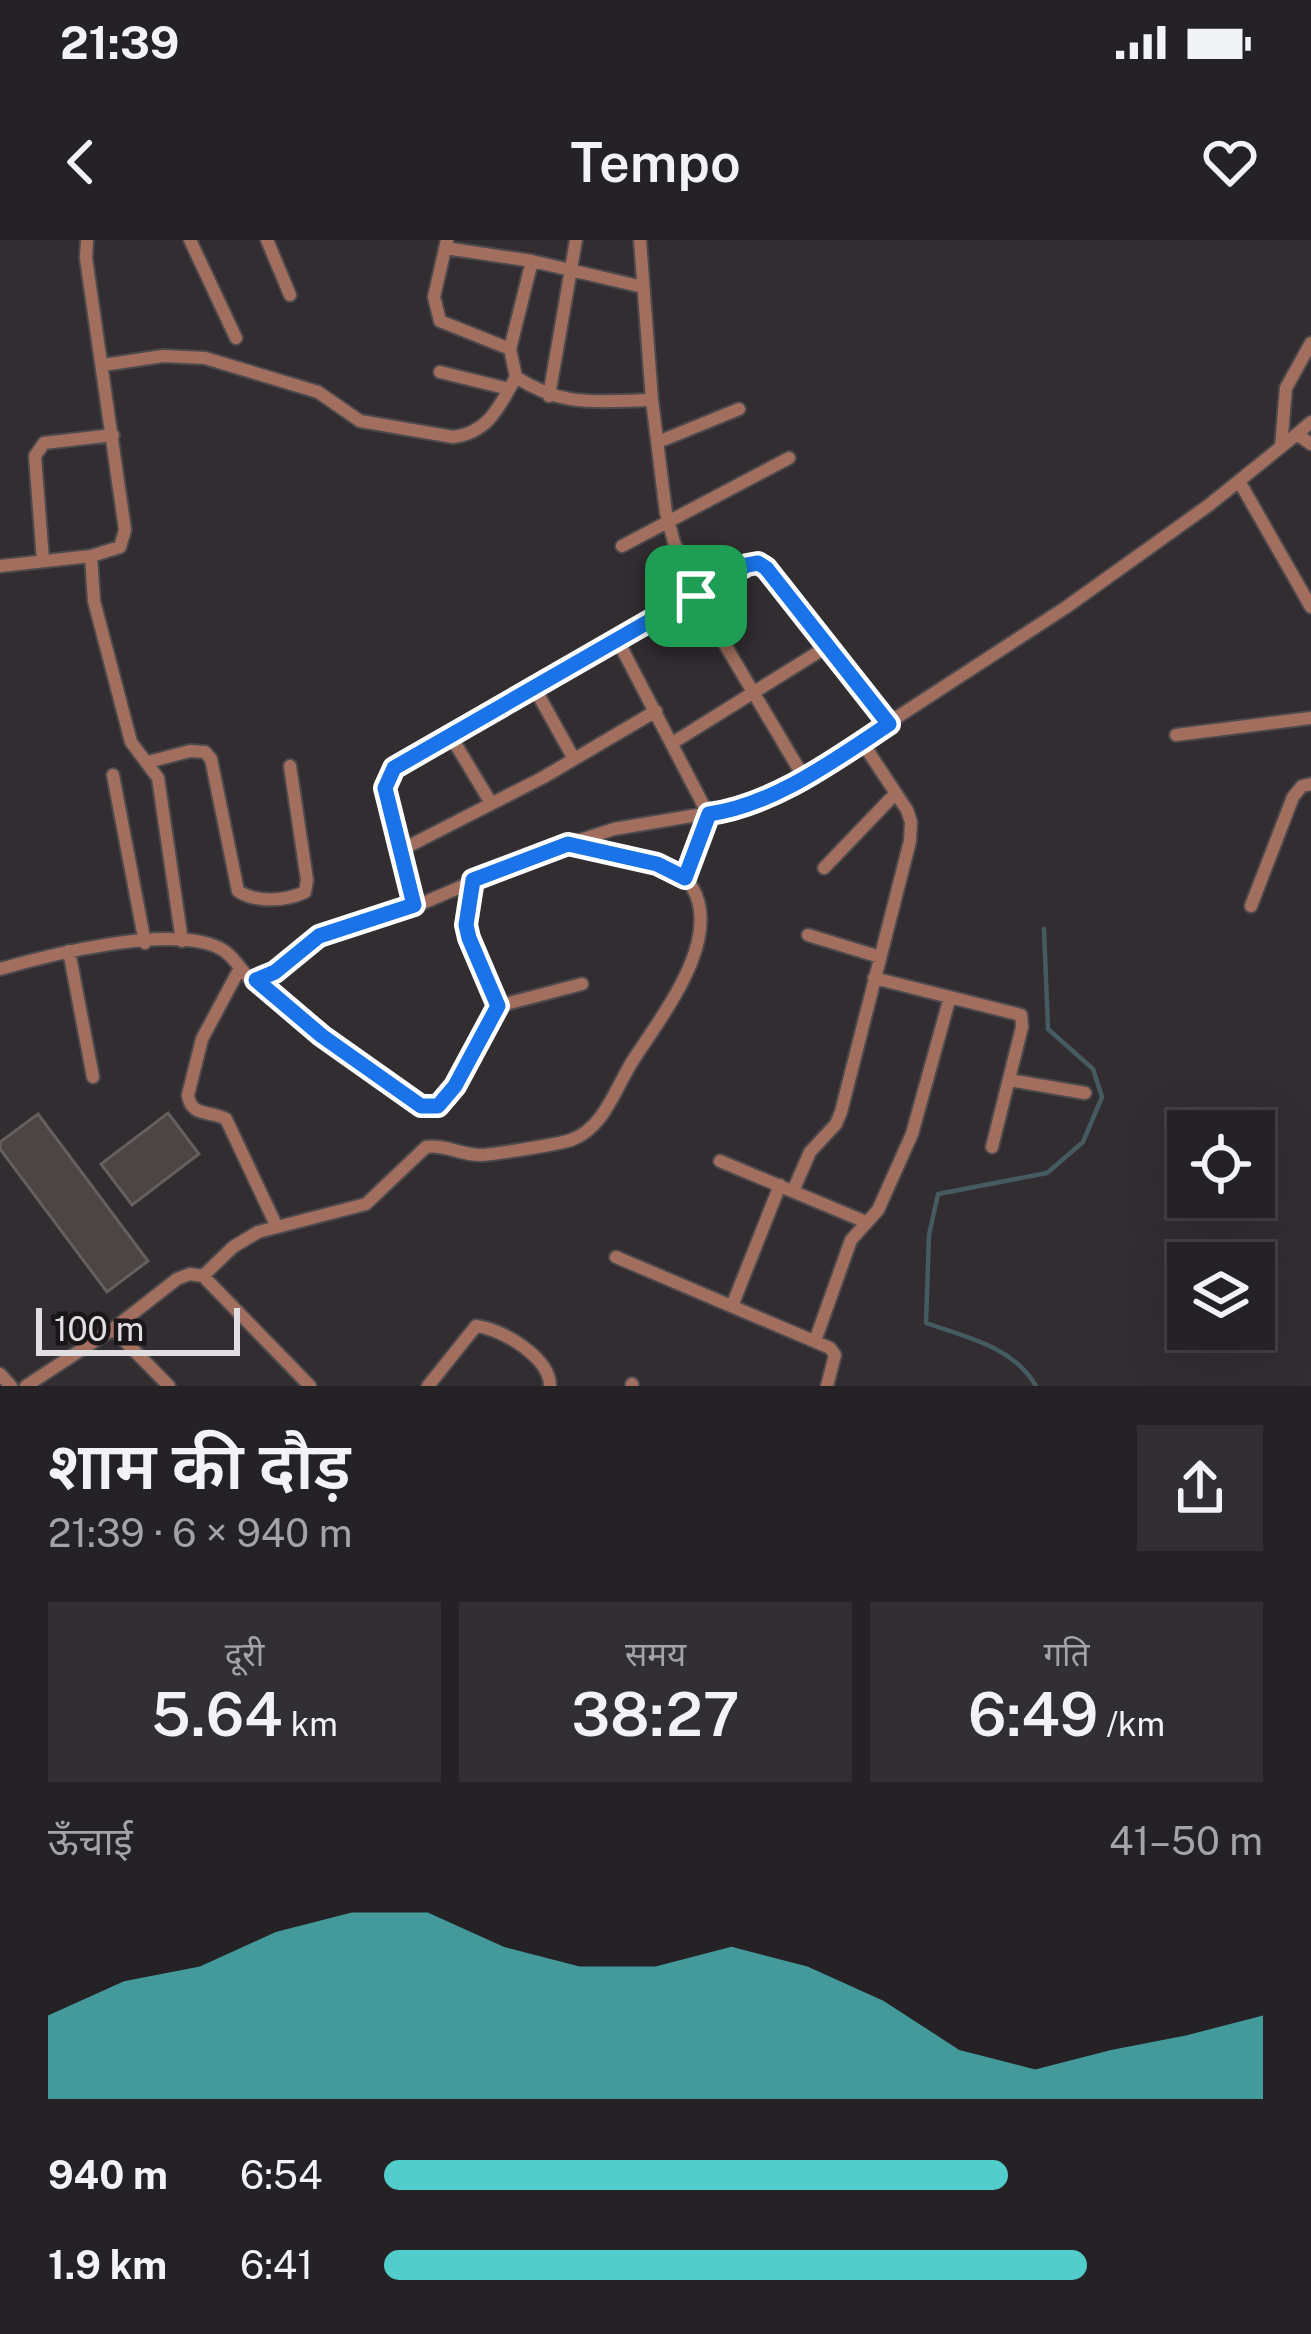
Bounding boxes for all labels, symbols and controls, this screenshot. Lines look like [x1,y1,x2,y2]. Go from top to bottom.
text: 21:39 [60,16,179,69]
icon: back [48,129,114,195]
icon: heart [1197,129,1263,195]
text: Tempo [570,131,741,194]
pin [645,545,747,647]
icon: arrive [663,563,729,629]
map controls [1167,1110,1275,1350]
button: locate [1167,1110,1275,1218]
button: layers [1167,1242,1275,1350]
scale bar [36,1302,240,1355]
text: 100 m [54,1310,144,1348]
button: share [1137,1425,1263,1551]
text: शाम की दौड़ [48,1426,350,1504]
text: 21:39 · 6 × 940 m [48,1510,352,1556]
text: दूरी [225,1635,264,1673]
text: समय [625,1635,686,1673]
text: गति [1044,1635,1089,1673]
text: 5.64 [151,1679,283,1750]
text: 38:27 [571,1679,740,1750]
text: 6:49 [968,1679,1098,1750]
text: km [283,1705,338,1743]
text: /km [1098,1705,1165,1743]
text: ऊँचाई [48,1818,133,1864]
text: 41–50 m [1109,1818,1263,1864]
text: 940 m [48,2152,168,2198]
text: 6:54 [240,2152,323,2198]
text: 1.9 km [48,2242,167,2288]
text: 6:41 [240,2242,313,2288]

